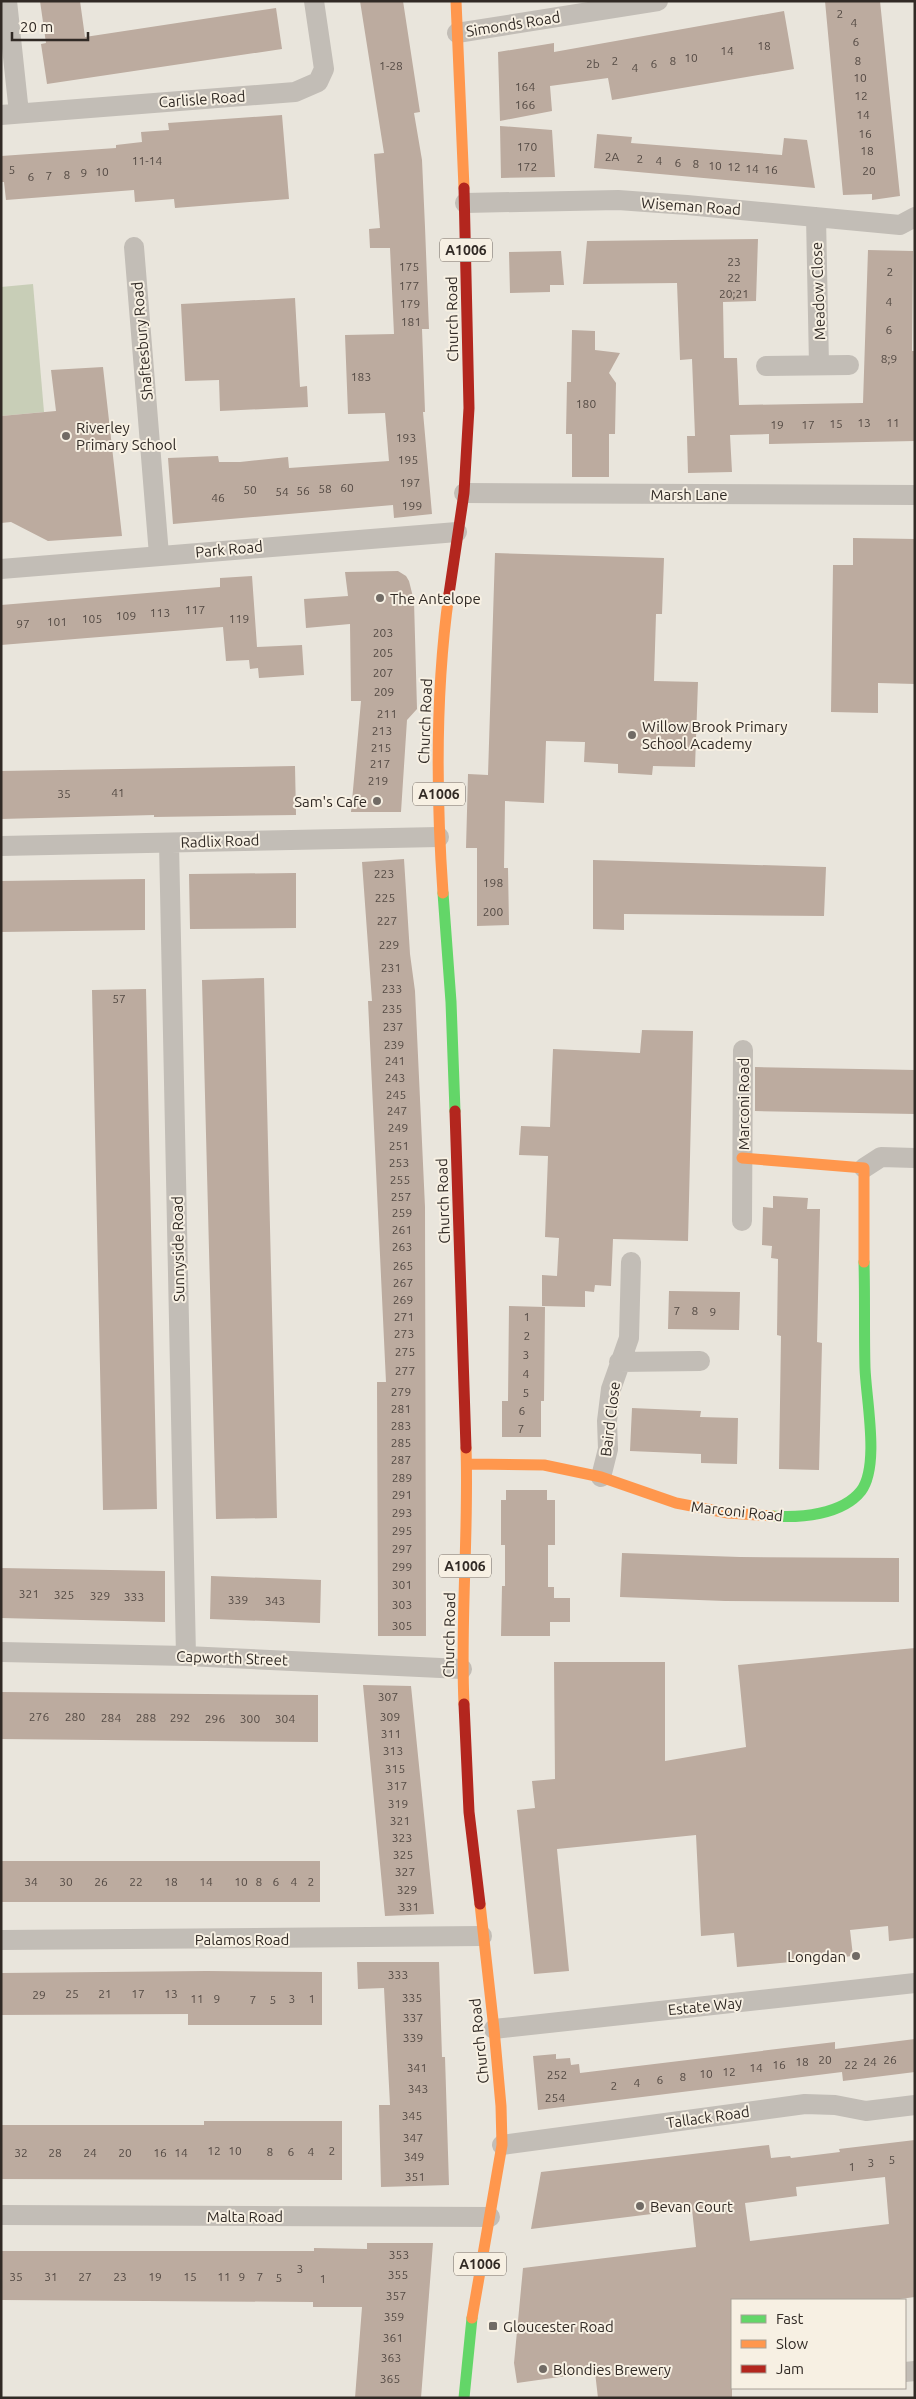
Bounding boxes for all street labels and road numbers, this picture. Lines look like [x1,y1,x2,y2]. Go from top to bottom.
street label: Simonds Road [465,8,561,40]
street label: Carlisle Road [158,87,246,111]
street label: Wiseman Road [641,194,741,218]
road number: A1006 [440,238,492,262]
street label: Meadow Close [808,242,828,340]
street label: Church Road [443,276,461,362]
street label: Shaftesbury Road [128,281,156,401]
street label: Marsh Lane [650,486,728,503]
street label: Park Road [194,538,264,560]
street label: Church Road [415,678,435,764]
road number: A1006 [413,782,465,806]
street label: Radlix Road [180,831,260,851]
street label: Marconi Road [735,1058,752,1150]
street label: Church Road [433,1158,453,1244]
street label: Sunnyside Road [169,1196,187,1302]
street label: Baird Close [597,1381,623,1457]
street label: Marconi Road [690,1498,784,1524]
road number: A1006 [439,1554,491,1578]
street label: Church Road [440,1592,458,1678]
street label: Capworth Street [176,1648,288,1668]
street label: Palamos Road [195,1931,289,1948]
street label: Estate Way [667,1994,743,2018]
street label: Church Road [466,1998,492,2084]
street label: Tallack Road [665,2103,751,2131]
street label: Malta Road [207,2208,283,2225]
road number: A1006 [454,2252,506,2276]

